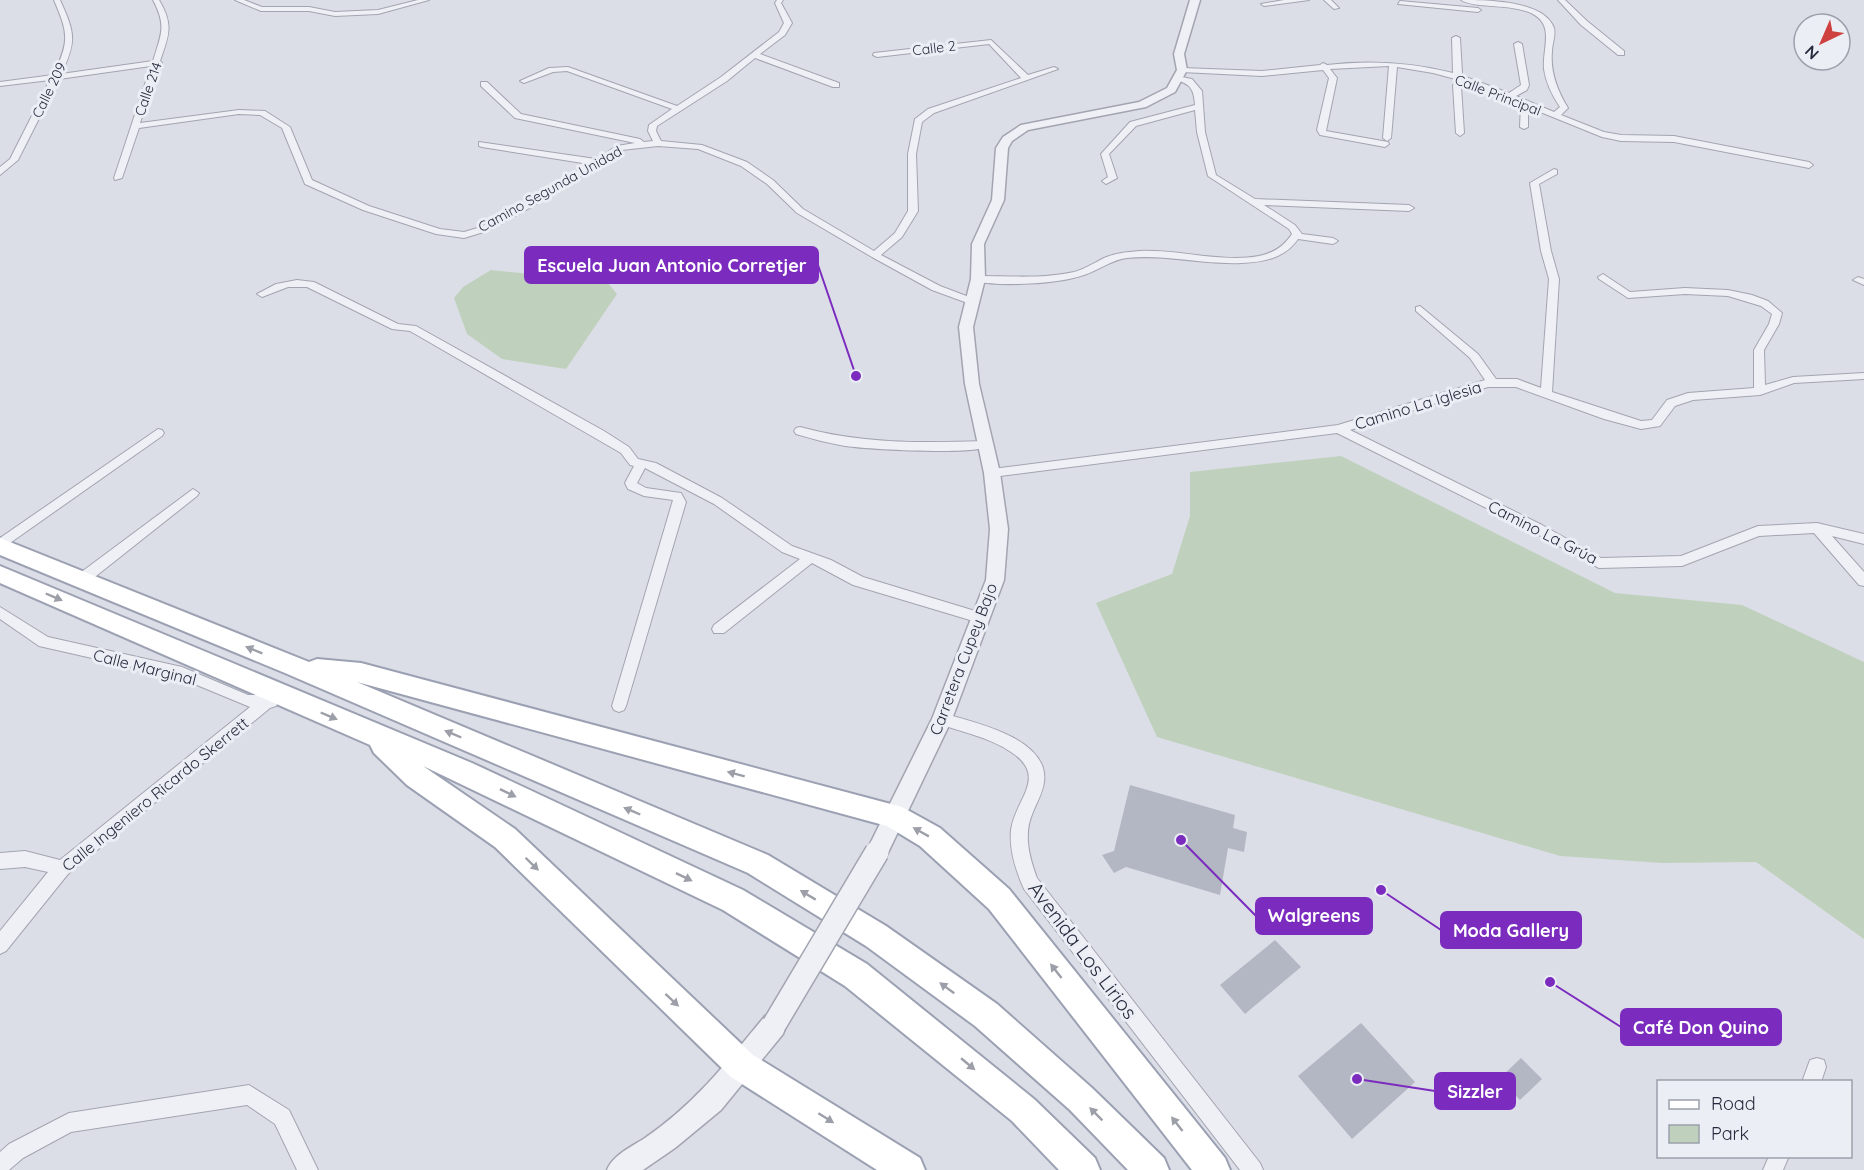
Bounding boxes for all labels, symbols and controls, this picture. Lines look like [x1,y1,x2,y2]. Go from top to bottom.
north arrow [1792,12,1852,72]
street label: Calle 2 [911,36,957,60]
text: N [1800,42,1823,64]
street label: Calle 209 [28,59,70,121]
street label: Calle 214 [130,60,166,118]
street label: Calle Principal [1452,70,1544,120]
street label: Camino Segunda Unidad [475,142,625,236]
callout: Escuela Juan Antonio Corretjer [525,247,818,283]
text: Escuela Juan Antonio Corretjer [537,254,807,277]
street label: Camino La Iglesia [1352,376,1484,434]
street label: Camino La Grúa [1485,496,1601,568]
street label: Carretera Cupey Bajo [925,580,1001,738]
one-way arrow [45,592,63,602]
street label: Calle Marginal [91,645,199,689]
one-way arrow [245,645,263,654]
one-way arrow [320,712,338,722]
street label: Calle Ingeniero Ricardo Skerrett [58,713,252,875]
one-way arrow [443,729,461,739]
one-way arrow [727,769,745,778]
one-way arrow [500,788,517,797]
one-way arrow [624,806,641,815]
one-way arrow [913,827,930,837]
one-way arrow [525,857,539,871]
one-way arrow [676,873,693,882]
street label: Avenida Los Lirios [1023,876,1143,1024]
one-way arrow [800,889,816,900]
callout: Walgreens [1256,898,1372,934]
text: Walgreens [1268,904,1360,927]
callout: Moda Gallery [1441,912,1581,948]
text: Moda Gallery [1453,919,1569,942]
one-way arrow [1050,963,1063,979]
one-way arrow [940,982,956,994]
one-way arrow [664,993,678,1007]
callout: Café Don Quino [1621,1009,1781,1045]
text: Café Don Quino [1633,1016,1769,1039]
one-way arrow [960,1057,975,1070]
callout: Sizzler [1435,1073,1515,1109]
text: Sizzler [1447,1080,1503,1103]
legend [1657,1080,1852,1158]
text: Road [1711,1092,1756,1115]
one-way arrow [1089,1107,1103,1121]
one-way arrow [818,1113,834,1124]
one-way arrow [1171,1116,1184,1132]
text: Park [1711,1122,1749,1145]

